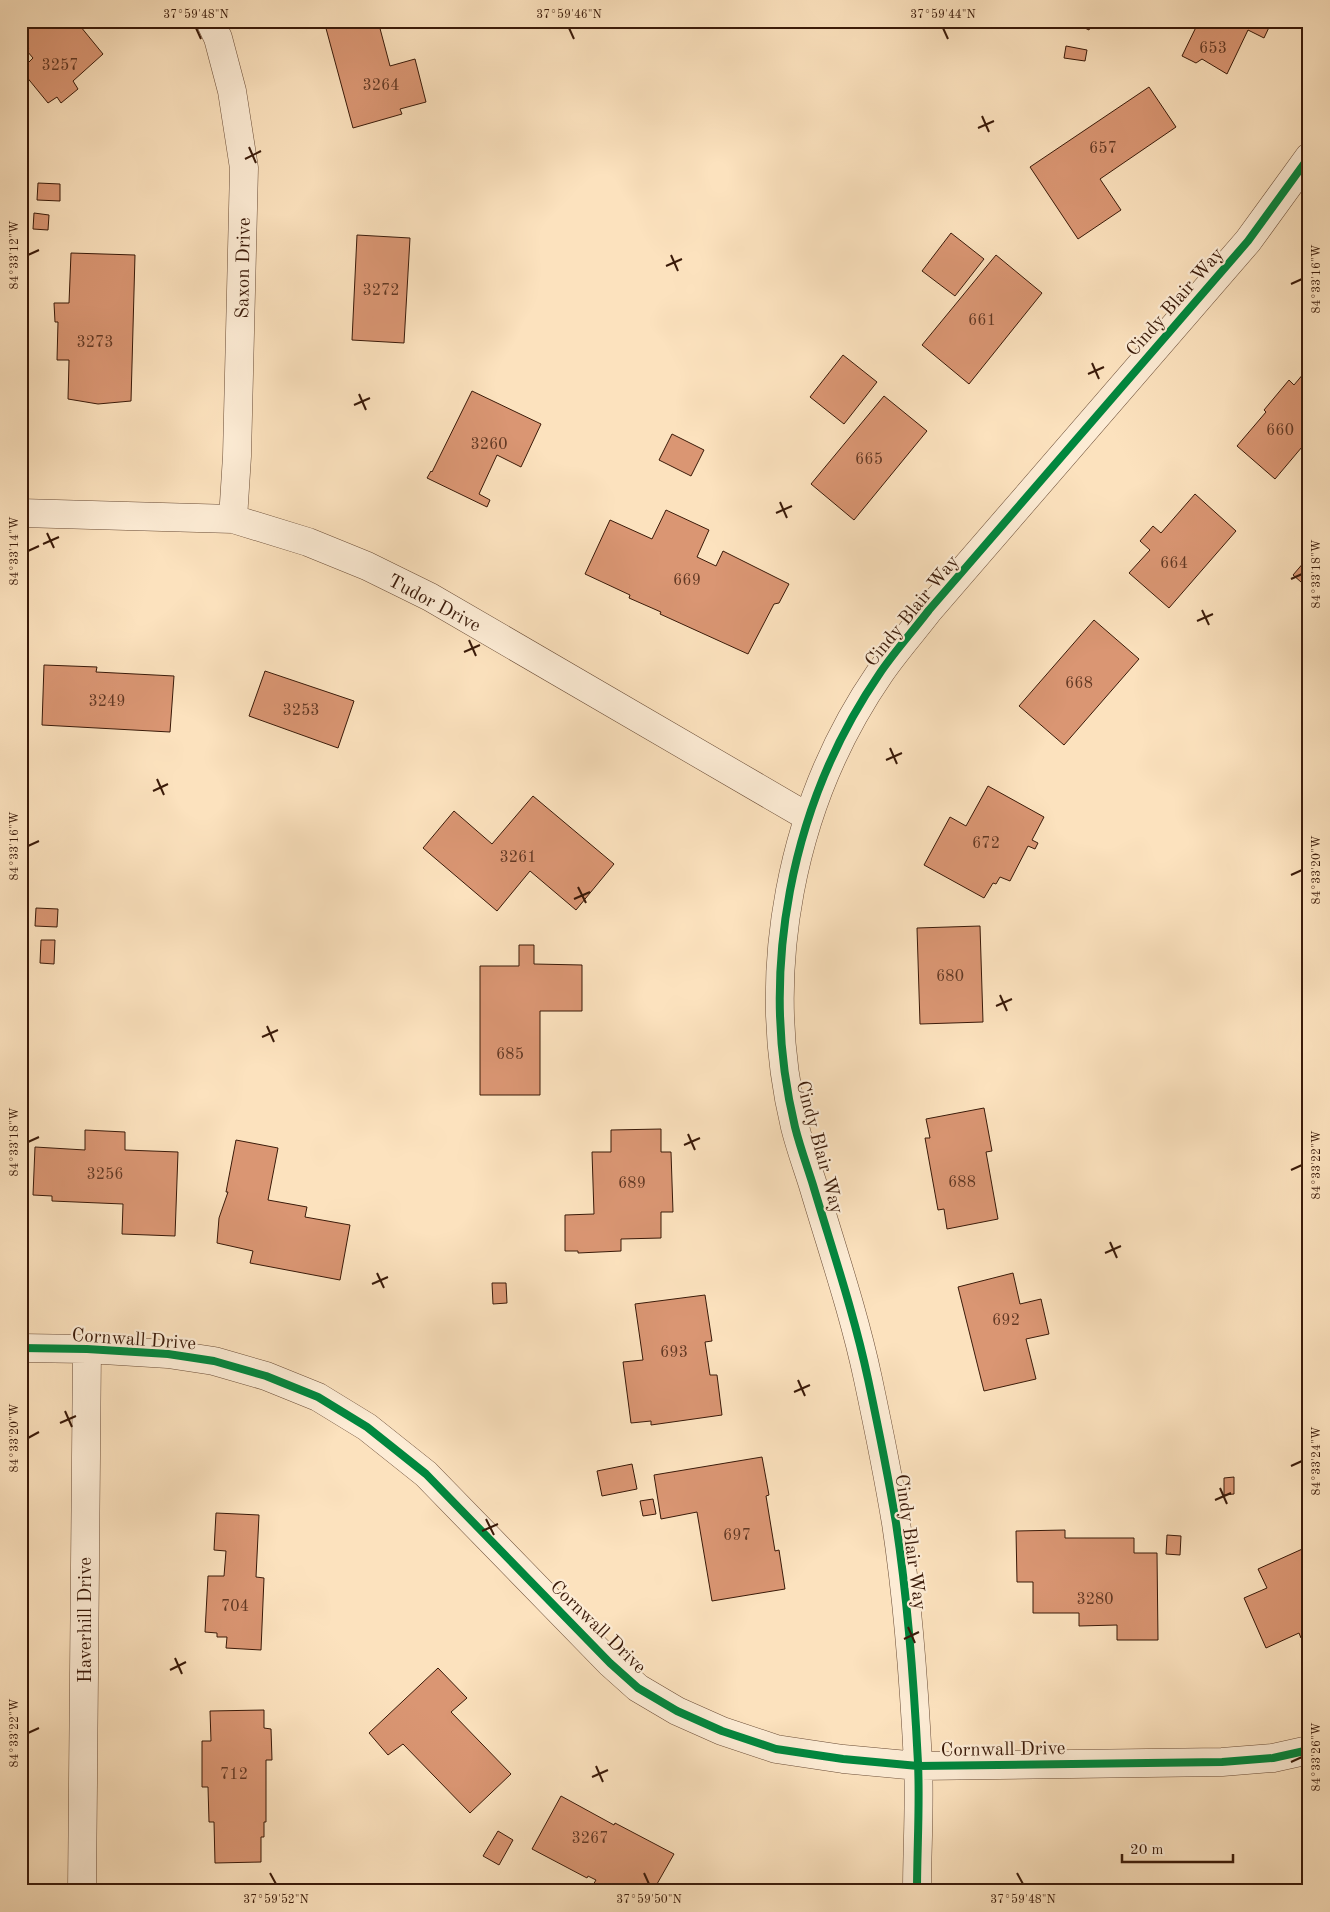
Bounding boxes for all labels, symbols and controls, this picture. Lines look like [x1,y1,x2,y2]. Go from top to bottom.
text: 37°59'48"N [163,8,229,21]
text: 37°59'46"N [536,8,602,21]
text: 37°59'44"N [910,8,976,21]
house number: 653 [1199,41,1227,57]
house number: 3257 [41,58,79,74]
house number: 3264 [362,78,400,94]
house number: 657 [1089,141,1117,157]
street label: Saxon Drive [234,217,255,319]
text: 84°33'12"W [9,220,21,290]
text: 84°33'16"W [1311,244,1323,314]
street label: Cindy Blair Way [1124,245,1228,361]
house number: 3272 [362,283,400,299]
house number: 661 [968,313,996,329]
house number: 3273 [76,335,114,351]
house number: 660 [1266,423,1294,439]
house number: 3260 [470,437,508,453]
house number: 665 [855,452,883,468]
text: 84°33'14"W [9,516,21,586]
text: 84°33'18"W [1311,539,1323,609]
street label: Cindy Blair Way [862,552,964,671]
house number: 664 [1160,556,1188,572]
street label: Tudor Drive [384,572,483,636]
house number: 669 [673,573,701,589]
house number: 668 [1065,676,1093,692]
house number: 3249 [88,694,126,710]
house number: 3253 [282,703,320,719]
text: 84°33'16"W [9,811,21,881]
text: 84°33'20"W [1311,835,1323,905]
house number: 672 [972,836,1000,852]
house number: 3261 [499,850,537,866]
house number: 680 [936,969,964,985]
house number: 685 [496,1047,524,1063]
street label: Cindy Blair Way [792,1079,846,1216]
text: 84°33'18"W [9,1107,21,1177]
text: 84°33'22"W [1311,1130,1323,1200]
house number: 3256 [86,1167,124,1183]
house number: 688 [948,1175,976,1191]
house number: 689 [618,1176,646,1192]
house number: 692 [992,1313,1020,1329]
street label: Cornwall Drive [71,1327,197,1354]
house number: 693 [660,1345,688,1361]
text: 84°33'20"W [9,1403,21,1473]
text: 84°33'24"W [1311,1426,1323,1496]
street label: Cindy Blair Way [891,1473,928,1612]
house number: 697 [723,1528,751,1544]
street label: Haverhill Drive [77,1557,96,1683]
street label: Cornwall Drive [546,1578,649,1678]
house number: 3280 [1076,1592,1114,1608]
house number: 704 [221,1599,249,1615]
text: 84°33'22"W [9,1698,21,1768]
text: 84°33'26"W [1311,1722,1323,1792]
street label: Cornwall Drive [940,1740,1066,1761]
house number: 712 [220,1767,248,1783]
house number: 3267 [571,1831,609,1847]
scale bar [1122,1832,1234,1864]
text: 20 m [1130,1843,1164,1858]
text: 37°59'52"N [243,1893,309,1906]
text: 37°59'50"N [616,1893,682,1906]
text: 37°59'48"N [990,1893,1056,1906]

